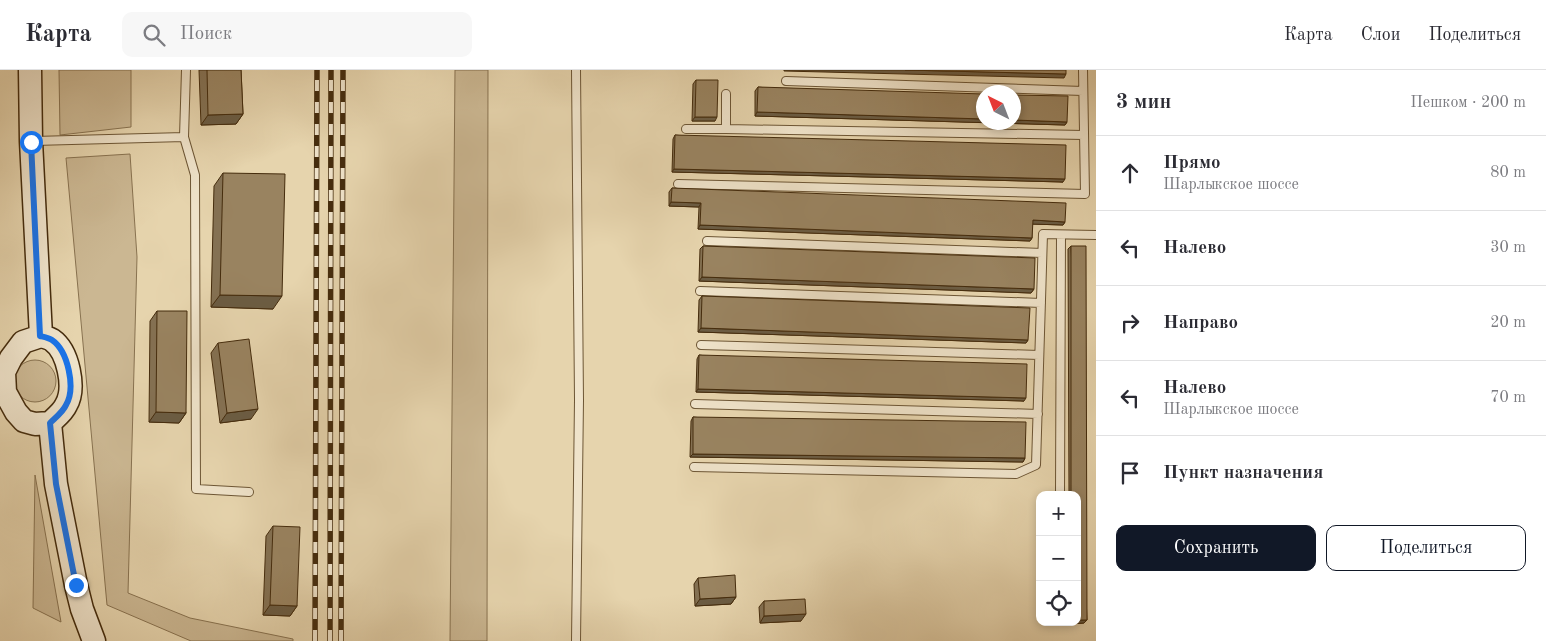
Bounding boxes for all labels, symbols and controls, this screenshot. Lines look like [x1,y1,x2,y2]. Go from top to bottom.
search box [122,12,472,57]
icon: search [140,21,168,49]
text: Карта [25,23,92,47]
text: Поиск [180,25,232,44]
text: Карта [1284,26,1333,44]
text: Слои [1361,26,1400,44]
text: Поделиться [1428,26,1521,44]
north arrow [976,85,1021,130]
text: 3 мин [1116,92,1171,113]
text: Пешком · 200 m [1410,95,1526,111]
route start [20,131,43,154]
text: Прямо [1163,154,1221,173]
icon: ahead [1116,159,1144,187]
text: 80 m [1490,165,1526,181]
text: Шарлыкское шоссе [1163,177,1299,193]
icon: left [1116,234,1144,262]
text: Налево [1163,239,1226,258]
text: 30 m [1490,240,1526,256]
icon: right [1116,309,1144,337]
text: Направо [1163,314,1238,333]
text: 20 m [1490,315,1526,331]
text: Налево [1163,379,1226,398]
icon: left [1116,384,1144,412]
text: 70 m [1490,390,1526,406]
text: Шарлыкское шоссе [1163,402,1299,418]
icon: arrive [1116,459,1144,487]
text: Пункт назначения [1163,464,1323,483]
map controls [1036,491,1081,626]
button: + [1036,491,1081,536]
button: Сохранить [1116,525,1316,571]
button: Поделиться [1326,525,1526,571]
button: − [1036,536,1081,581]
route end [65,574,88,597]
button: locate [1036,581,1081,626]

